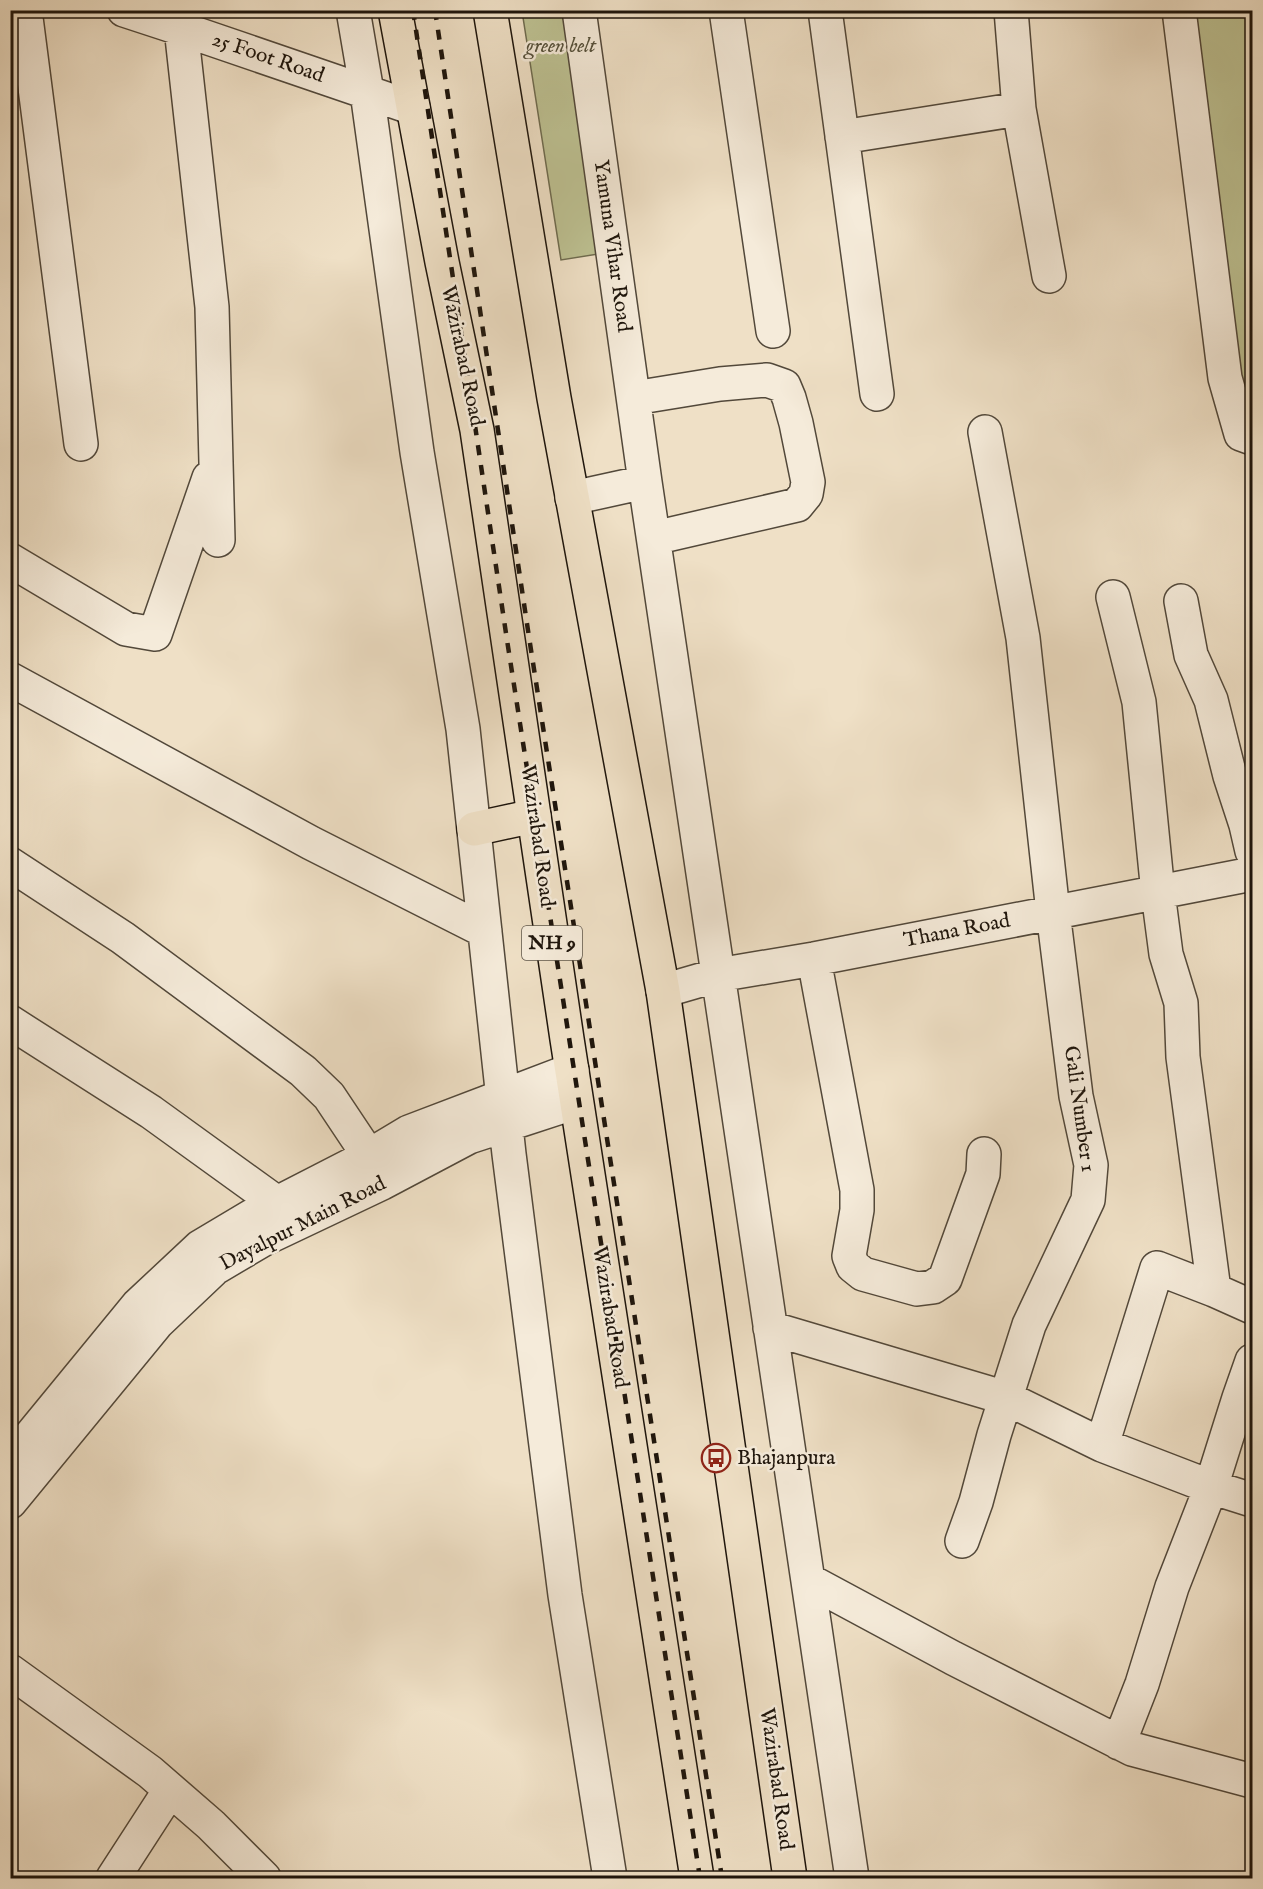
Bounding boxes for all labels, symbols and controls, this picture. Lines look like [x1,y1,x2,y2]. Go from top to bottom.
street label: 25 Foot Road [208,26,328,90]
park label: green belt [523,33,597,60]
street label: Yamuna Vihar Road [587,158,638,335]
street label: Wazirabad Road [434,283,490,430]
street label: Wazirabad Road [514,763,560,910]
street label: Thana Road [901,907,1013,955]
road number: NH 9 [522,926,582,960]
street label: Gali Number 1 [1057,1044,1101,1174]
street label: Dayalpur Main Road [215,1170,391,1278]
street label: Wazirabad Road [585,1244,635,1391]
bus stop icon: Bhajanpura [700,1442,732,1474]
place label: Bhajanpura [737,1445,836,1472]
street label: Wazirabad Road [753,1706,799,1853]

